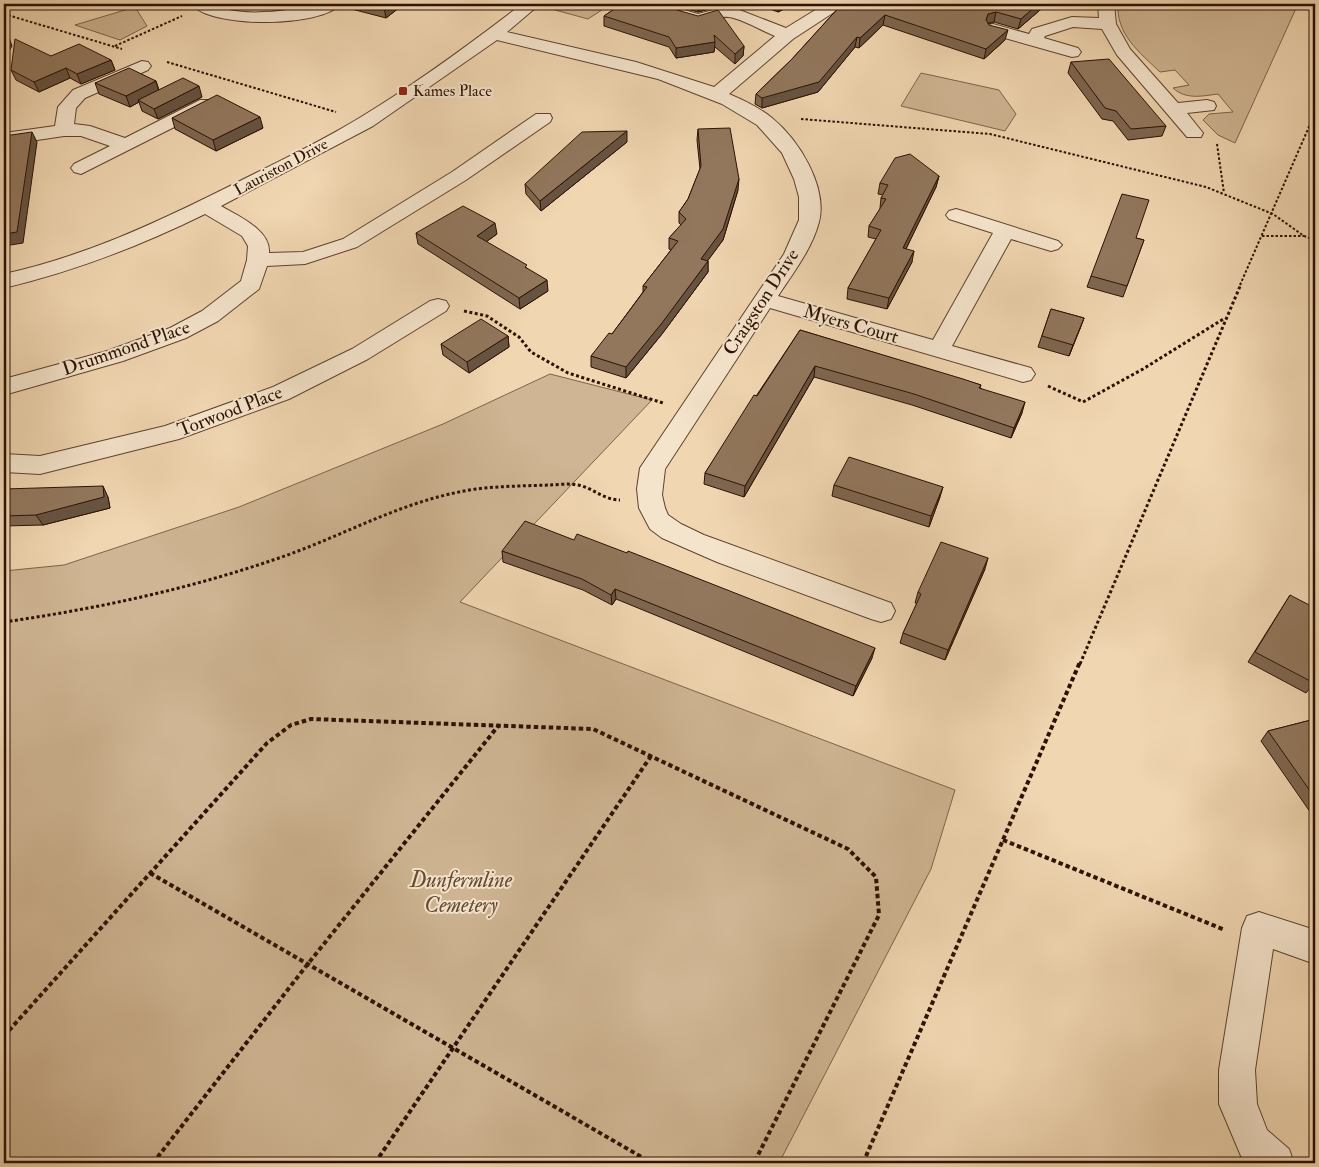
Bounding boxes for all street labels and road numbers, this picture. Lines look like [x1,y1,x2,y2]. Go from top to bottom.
street label: Lauriston Drive [231,134,332,200]
street label: Craigston Drive [718,244,804,360]
street label: Myers Court [801,299,901,349]
street label: Drummond Place [59,315,193,381]
street label: Torwood Place [174,380,286,442]

